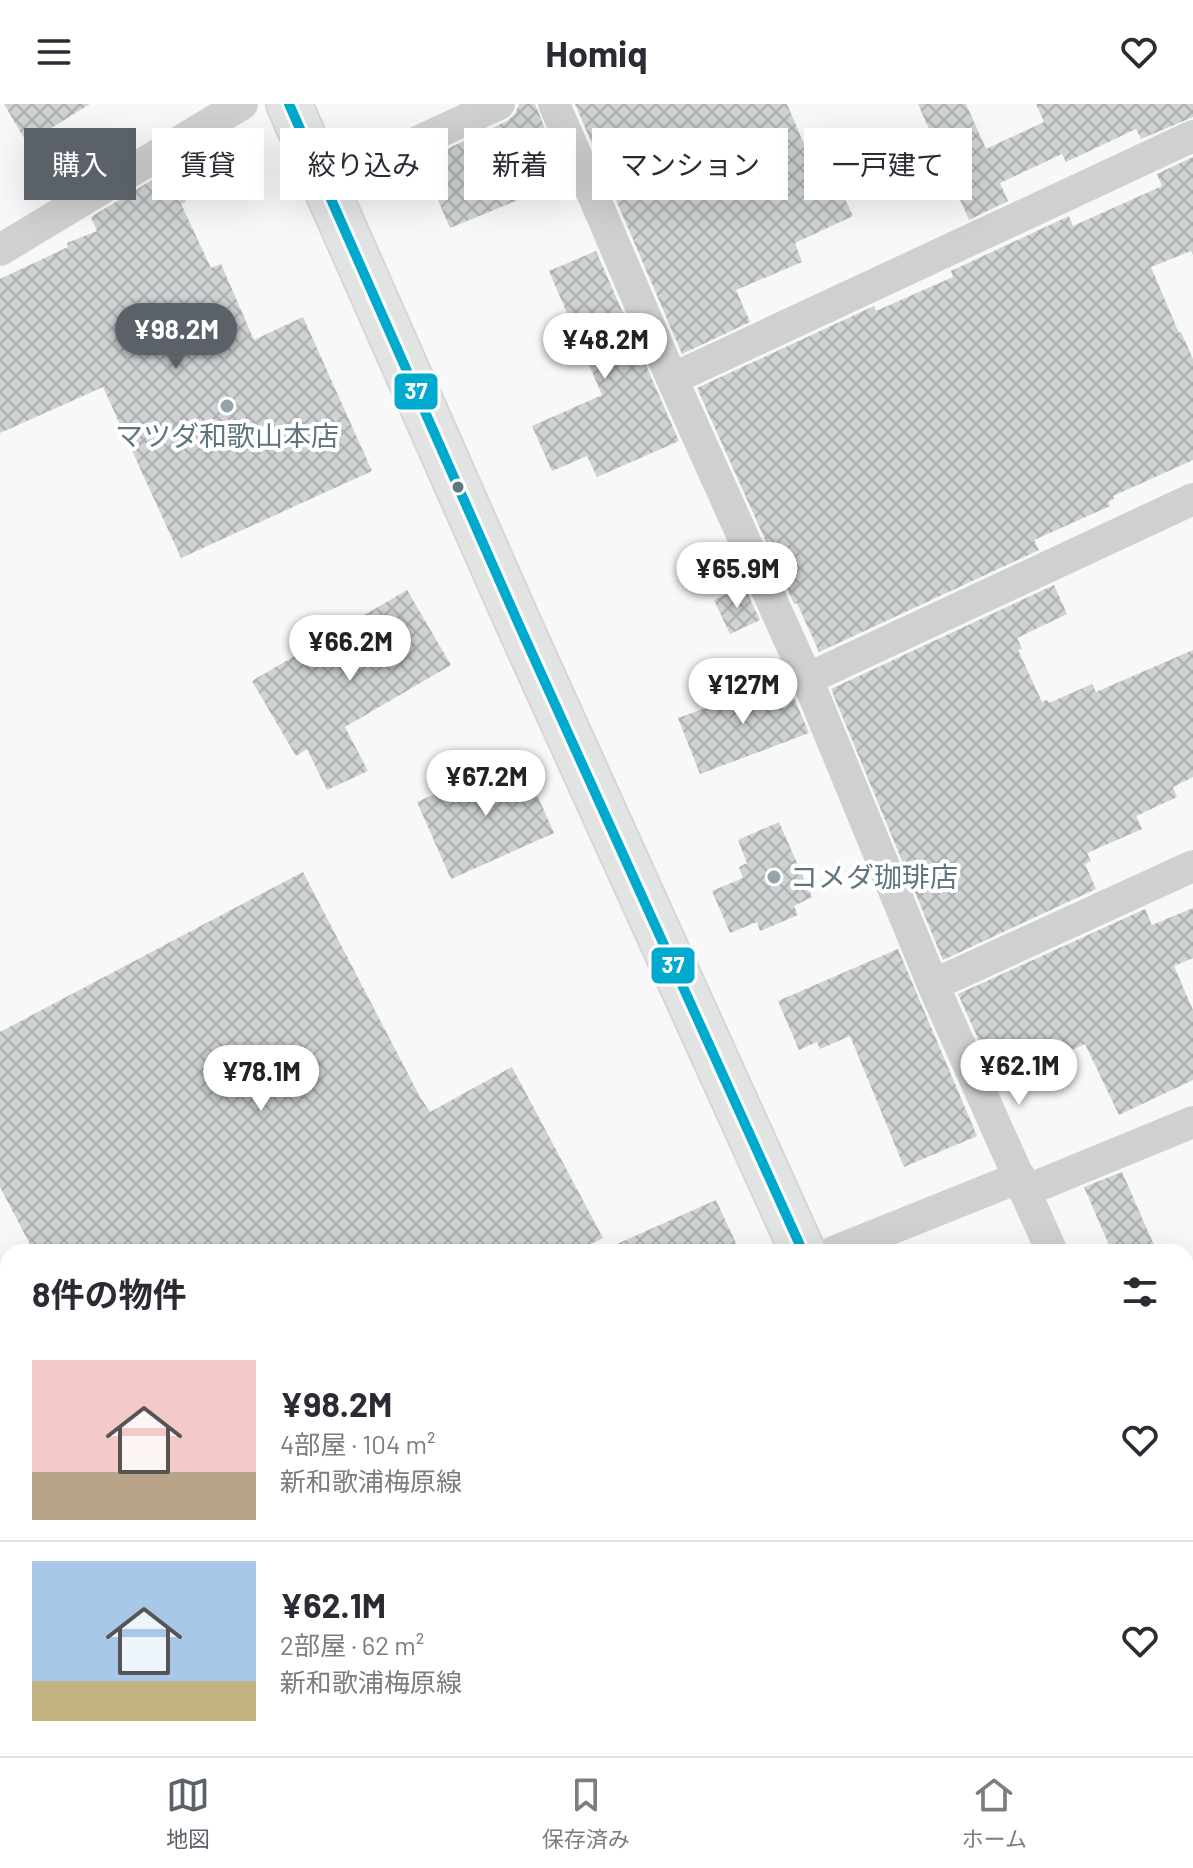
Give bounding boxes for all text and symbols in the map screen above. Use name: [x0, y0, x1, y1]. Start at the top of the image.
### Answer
icon: menu: [32, 30, 76, 74]
icon: heart: [1117, 30, 1161, 74]
text: Homiq: [545, 31, 648, 74]
chip: 購入: [24, 128, 136, 200]
chip: 賃貸: [152, 128, 264, 200]
chip: 絞り込み: [280, 128, 448, 200]
chip: 新着: [464, 128, 576, 200]
chip: マンション: [592, 128, 788, 200]
chip: 一戸建て: [804, 128, 972, 200]
pin: ¥98.2M: [111, 303, 241, 371]
text: ¥98.2M: [133, 313, 219, 344]
pin: ¥48.2M: [540, 313, 670, 381]
text: ¥48.2M: [561, 323, 649, 354]
line badge: 37: [393, 372, 439, 411]
text: 37: [405, 377, 427, 403]
marker: マツダ和歌山本店: [218, 397, 236, 415]
place label: マツダ和歌山本店: [115, 418, 339, 452]
unlabelled marker: [450, 479, 466, 495]
pin: ¥65.9M: [672, 542, 802, 610]
text: ¥65.9M: [694, 552, 780, 583]
pin: ¥66.2M: [285, 615, 415, 683]
text: ¥66.2M: [307, 625, 393, 656]
pin: ¥127M: [687, 658, 799, 726]
text: ¥127M: [706, 668, 780, 699]
pin: ¥67.2M: [421, 750, 551, 818]
text: ¥67.2M: [444, 760, 528, 791]
place label: コメダ珈琲店: [790, 859, 958, 893]
marker: コメダ珈琲店: [765, 868, 783, 886]
line badge: 37: [650, 946, 696, 985]
text: 37: [662, 951, 684, 977]
pin: ¥62.1M: [954, 1039, 1084, 1107]
pin: ¥78.1M: [196, 1045, 326, 1113]
text: ¥62.1M: [978, 1049, 1060, 1080]
text: ¥78.1M: [221, 1055, 301, 1086]
icon: filters: [1118, 1270, 1162, 1314]
text: 8件の物件: [32, 1273, 186, 1314]
text: ¥98.2M: [280, 1383, 392, 1424]
icon: home: [96, 1392, 192, 1488]
icon: heart: [1118, 1418, 1162, 1462]
text: 4部屋 · 104 m²: [280, 1428, 435, 1459]
text: 新和歌浦梅原線: [280, 1465, 462, 1496]
text: ¥62.1M: [280, 1584, 386, 1625]
icon: home: [96, 1593, 192, 1689]
icon: heart: [1118, 1619, 1162, 1663]
text: 2部屋 · 62 m²: [280, 1629, 424, 1660]
text: 新和歌浦梅原線: [280, 1666, 462, 1697]
tab: 地図: [166, 1773, 210, 1853]
tab: 保存済み: [542, 1773, 630, 1853]
tab: ホーム: [962, 1773, 1027, 1853]

